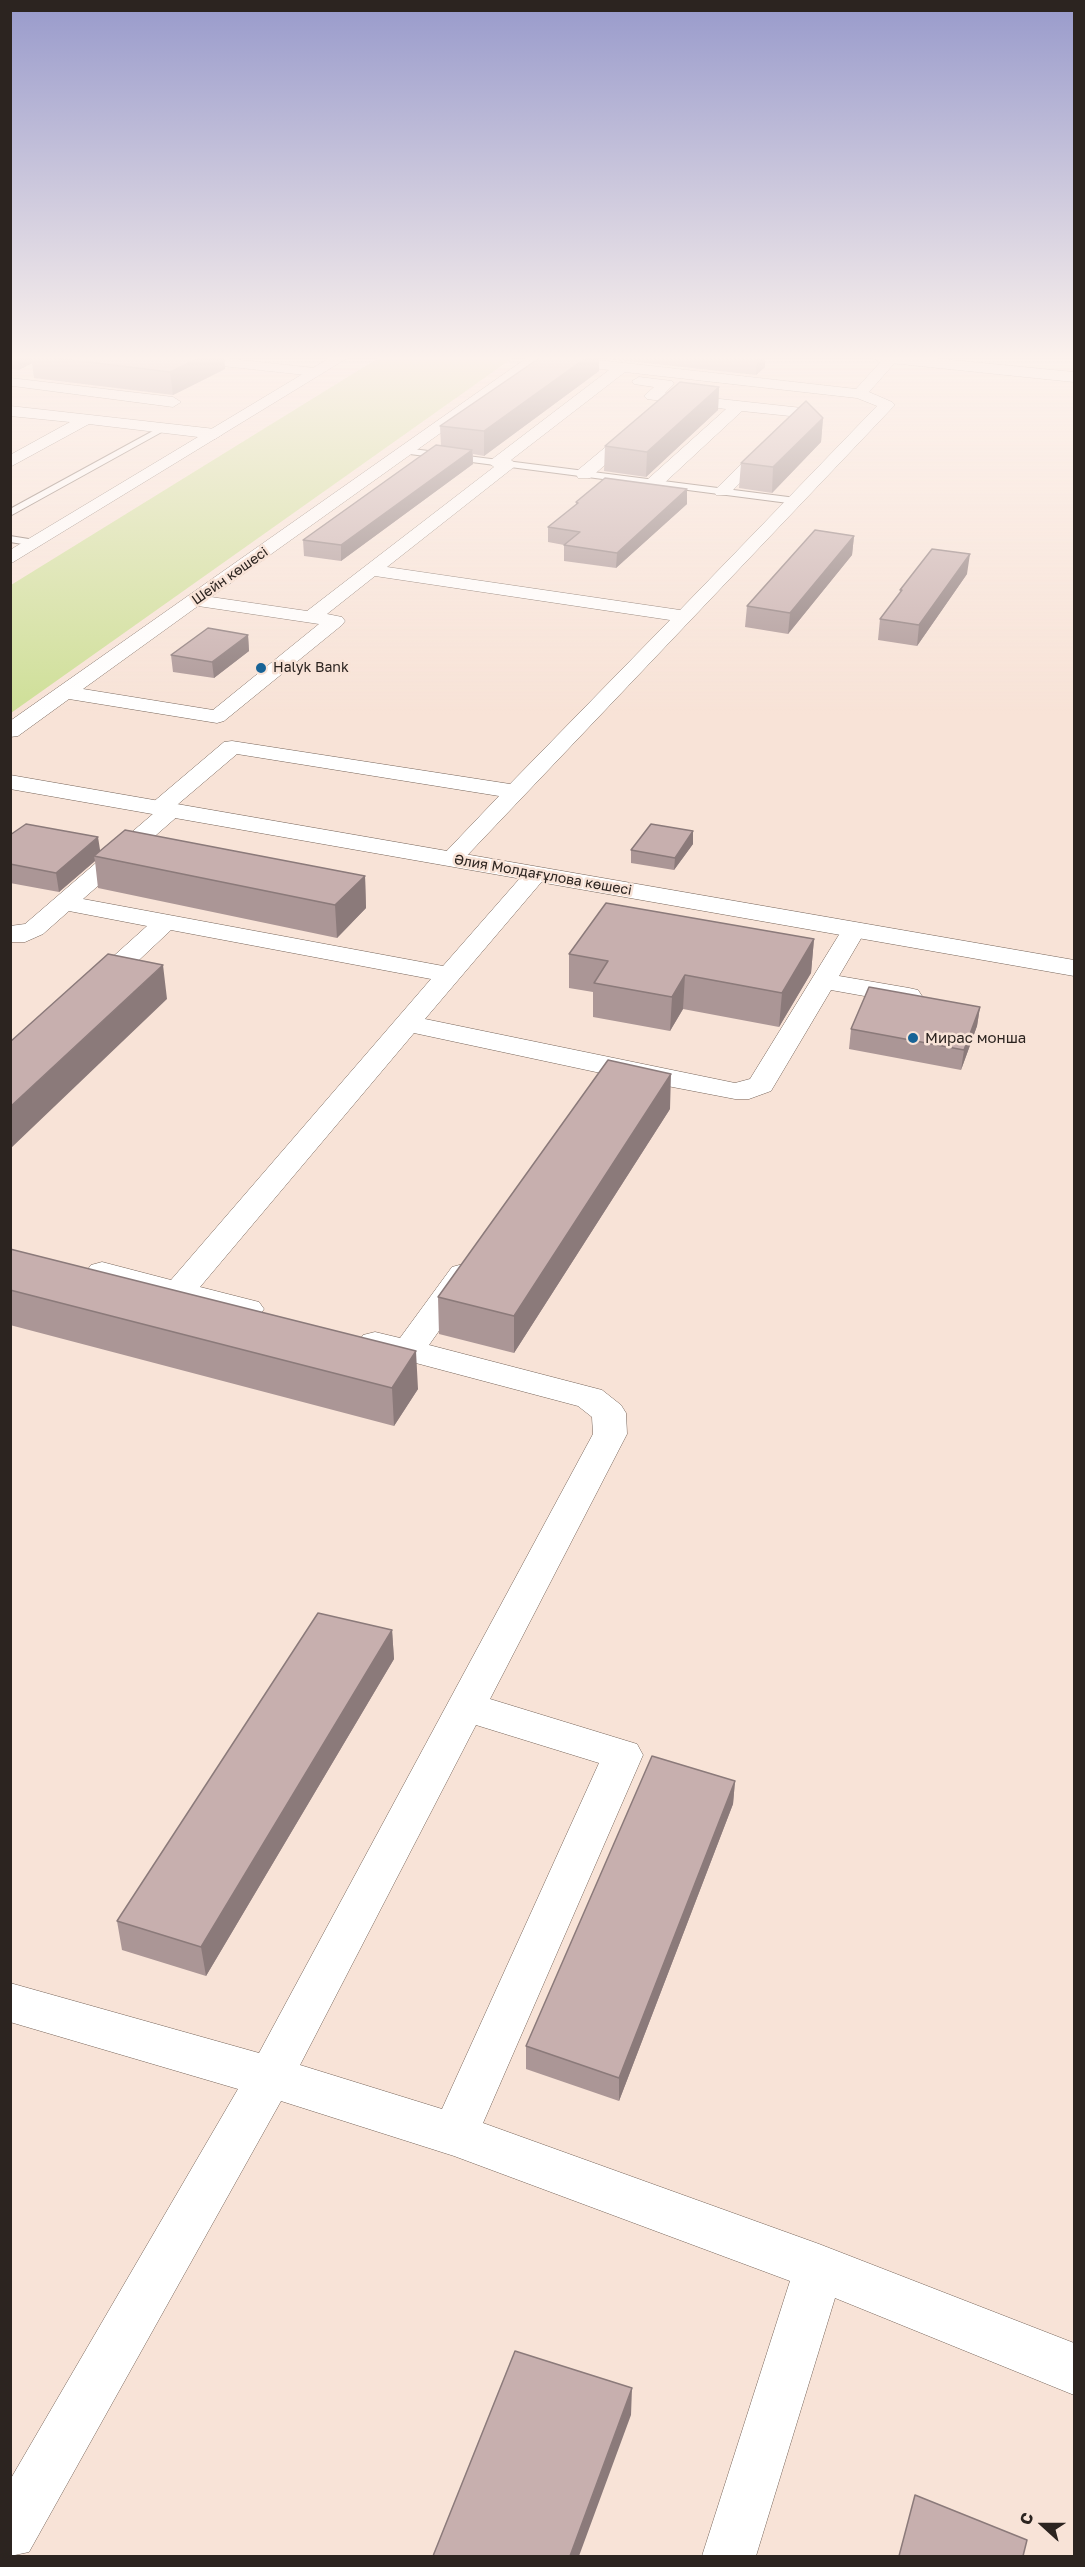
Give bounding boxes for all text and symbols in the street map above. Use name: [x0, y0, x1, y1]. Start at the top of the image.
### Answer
street label: Шейн көшесі: [189, 544, 271, 608]
place label: Halyk Bank: [273, 660, 349, 676]
marker: Halyk Bank: [254, 661, 268, 675]
street label: Әлия Молдағұлова көшесі: [453, 851, 633, 899]
place label: Мирас монша: [925, 1029, 1026, 1047]
marker: Мирас монша: [906, 1031, 920, 1045]
north arrow: [1013, 2495, 1073, 2555]
text: С: [1015, 2510, 1038, 2527]

